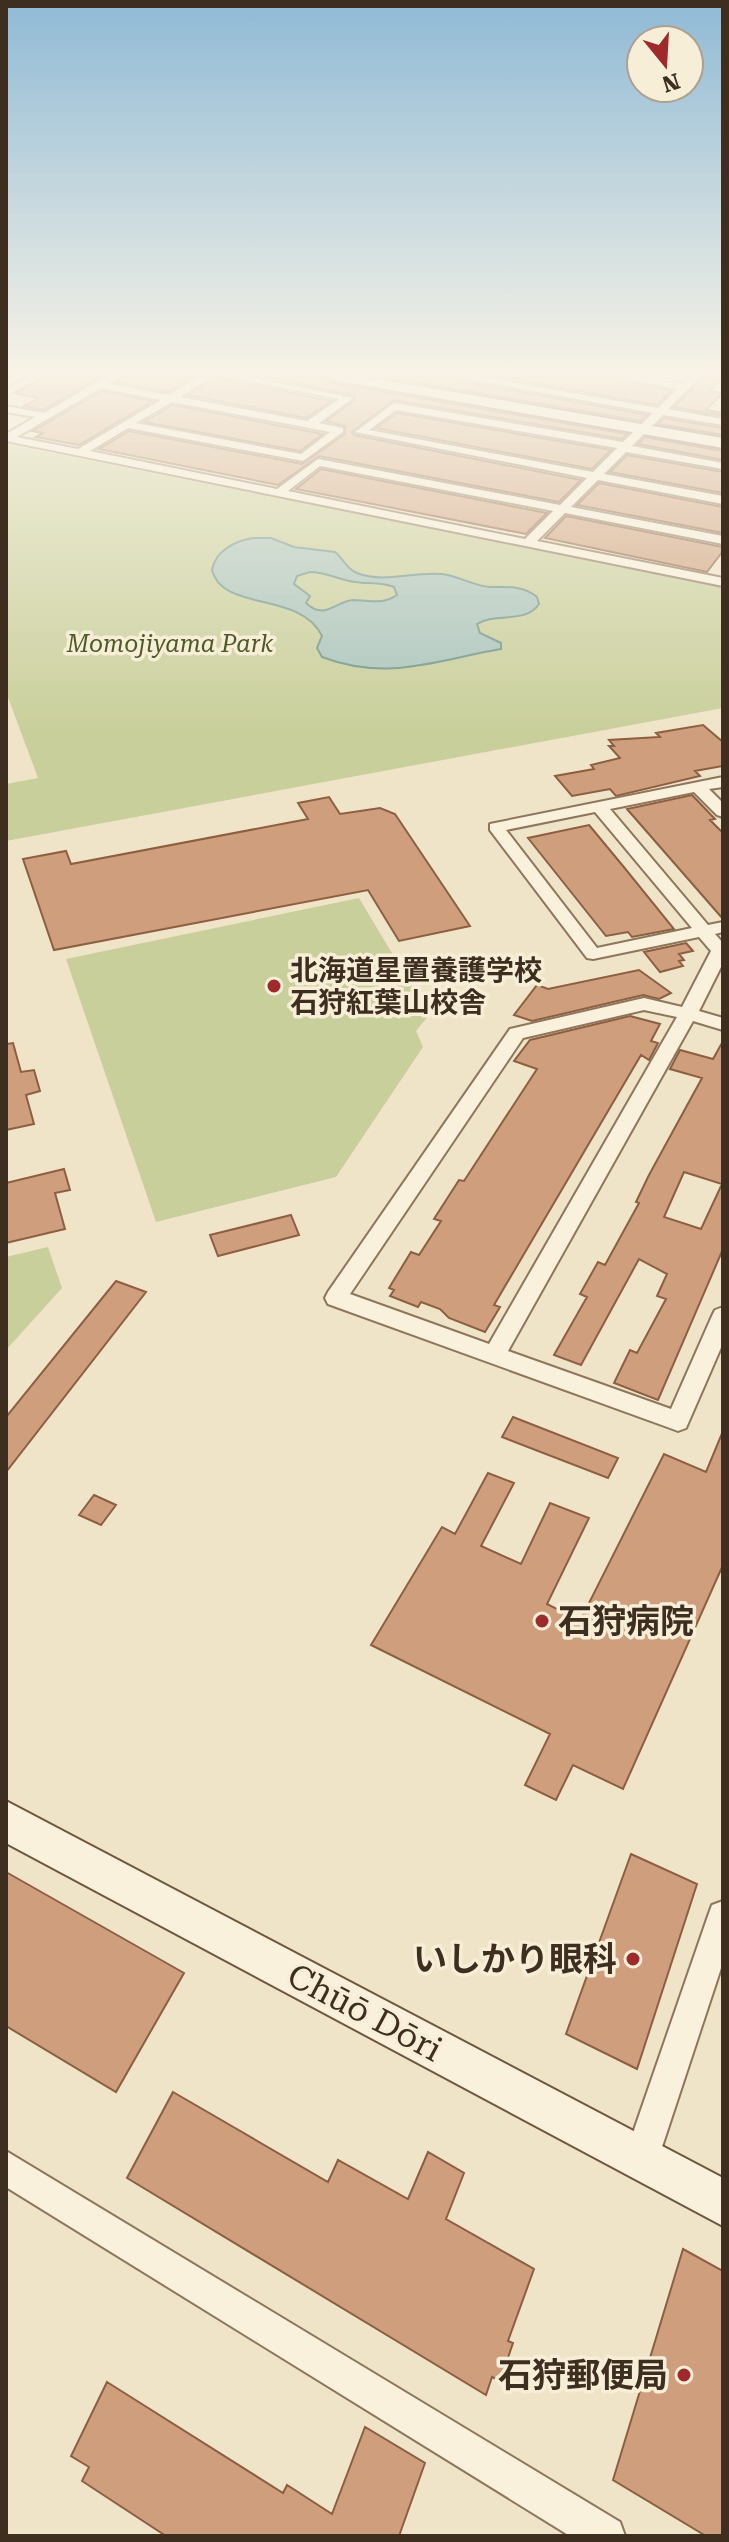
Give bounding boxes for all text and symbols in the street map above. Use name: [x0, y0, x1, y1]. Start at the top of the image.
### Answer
north arrow: [625, 24, 705, 104]
text: N: [659, 68, 683, 97]
park label: Momojiyama Park: [66, 630, 273, 658]
place label: 北海道星置養護学校 石狩紅葉山校舎: [290, 954, 542, 1019]
marker: 北海道星置養護学校 石狩紅葉山校舎: [265, 977, 283, 995]
place label: 石狩病院: [558, 1601, 694, 1641]
marker: 石狩病院: [533, 1612, 551, 1630]
place label: いしかり眼科: [413, 1939, 617, 1979]
marker: いしかり眼科: [624, 1950, 642, 1968]
street label: Chūō Dōri: [281, 1955, 449, 2069]
place label: 石狩郵便局: [498, 2355, 668, 2395]
marker: 石狩郵便局: [675, 2366, 693, 2384]

